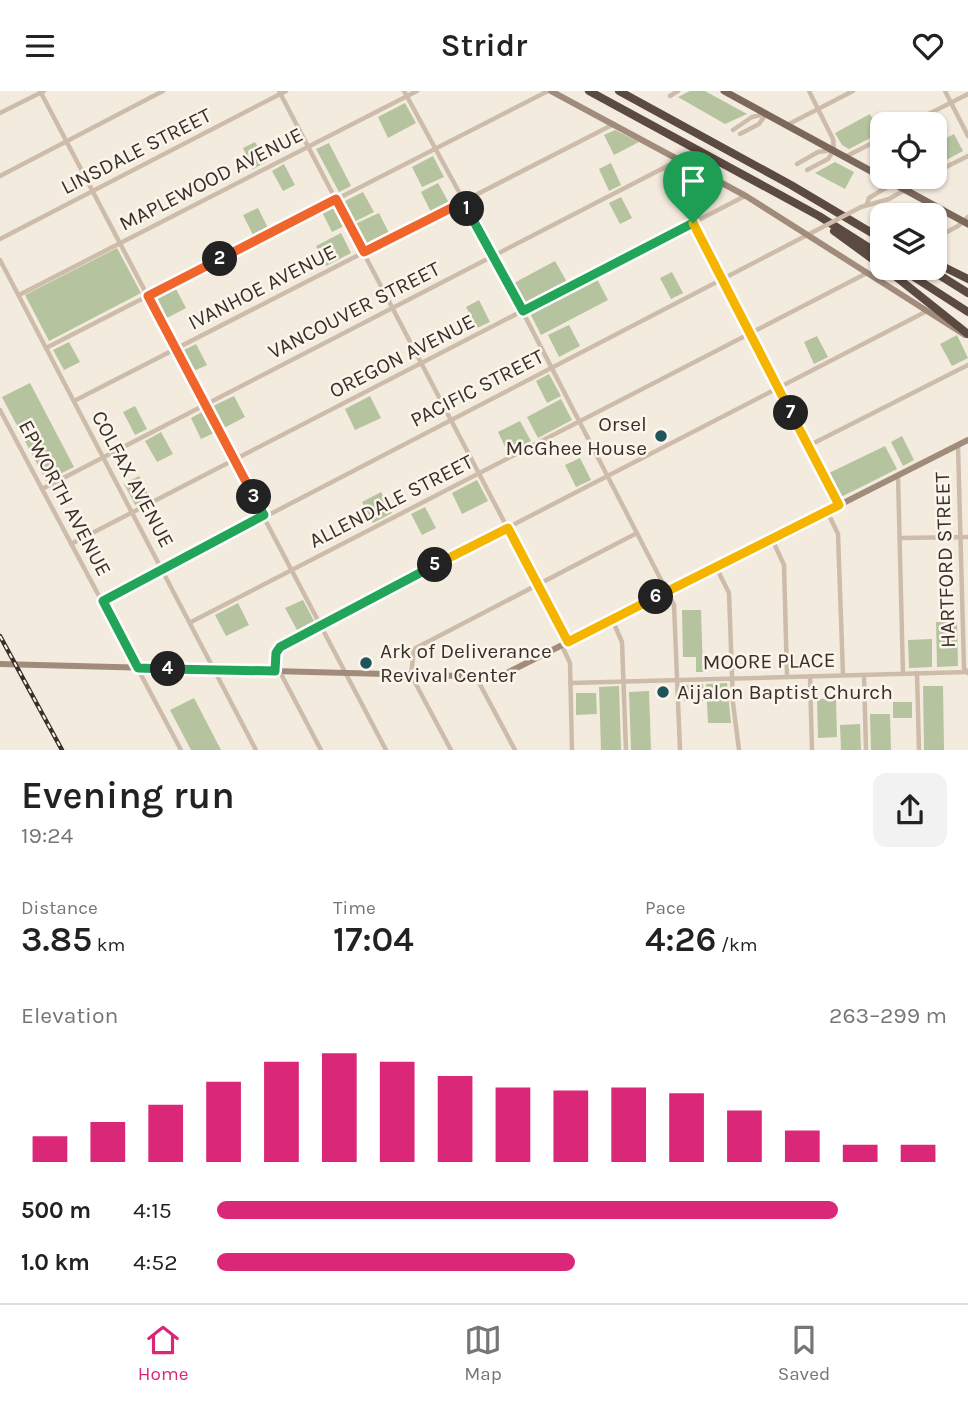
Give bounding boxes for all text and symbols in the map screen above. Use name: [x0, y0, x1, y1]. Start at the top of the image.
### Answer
icon: menu: [21, 27, 59, 65]
text: Stridr: [441, 27, 527, 64]
icon: heart: [909, 27, 947, 65]
street label: LINSDALE STREET: [57, 103, 216, 199]
map controls: [870, 112, 947, 280]
button: locate: [870, 112, 947, 189]
street label: MAPLEWOOD AVENUE: [115, 122, 307, 236]
pin: [663, 151, 723, 223]
icon: arrive: [674, 162, 712, 200]
pin: 1: [449, 191, 484, 227]
text: 1: [463, 197, 470, 219]
button: layers: [870, 203, 947, 280]
street label: IVANHOE AVENUE: [184, 239, 340, 335]
pin: 2: [202, 241, 238, 277]
text: 2: [214, 247, 225, 269]
street label: VANCOUVER STREET: [264, 256, 444, 364]
street label: OREGON AVENUE: [325, 309, 479, 403]
street label: PACIFIC STREET: [406, 344, 548, 432]
pin: 7: [774, 395, 808, 431]
text: 7: [786, 401, 795, 423]
street label: COLFAX AVENUE: [87, 406, 179, 552]
place label: Orsel McGhee House: [506, 412, 647, 460]
street label: EPWORTH AVENUE: [14, 416, 116, 580]
marker: Orsel McGhee House: [653, 428, 669, 444]
street label: ALLENDALE STREET: [305, 449, 477, 553]
street label: HARTFORD STREET: [930, 471, 960, 648]
pin: 3: [236, 479, 272, 515]
text: 3: [248, 485, 259, 507]
pin: 5: [418, 547, 452, 582]
text: 5: [429, 553, 440, 575]
pin: 6: [638, 580, 674, 615]
text: 6: [650, 585, 661, 607]
place label: Ark of Deliverance Revival Center: [380, 639, 552, 687]
street label: MOORE PLACE: [702, 648, 836, 674]
pin: 4: [150, 651, 186, 687]
marker: Ark of Deliverance Revival Center: [358, 655, 374, 671]
text: 4: [162, 657, 173, 679]
place label: Aijalon Baptist Church: [677, 680, 893, 704]
marker: Aijalon Baptist Church: [655, 684, 671, 700]
text: Evening run: [21, 773, 235, 818]
button: share: [873, 773, 947, 847]
text: 19:24: [21, 822, 73, 849]
text: Distance: [21, 897, 98, 919]
text: Time: [333, 897, 376, 919]
text: Pace: [645, 897, 686, 919]
text: 3.85: [21, 919, 92, 960]
text: 17:04: [333, 919, 414, 960]
text: 4:26: [645, 919, 716, 960]
text: km: [92, 934, 125, 956]
text: /km: [716, 934, 758, 956]
text: Elevation: [21, 1002, 118, 1029]
text: 263–299 m: [829, 1002, 947, 1029]
text: 500 m: [21, 1197, 91, 1224]
text: 4:15: [133, 1197, 172, 1224]
text: 1.0 km: [21, 1249, 90, 1276]
text: 4:52: [133, 1249, 177, 1276]
tab: Home: [138, 1321, 188, 1385]
tab: Map: [464, 1321, 502, 1385]
tab: Saved: [778, 1321, 830, 1385]

